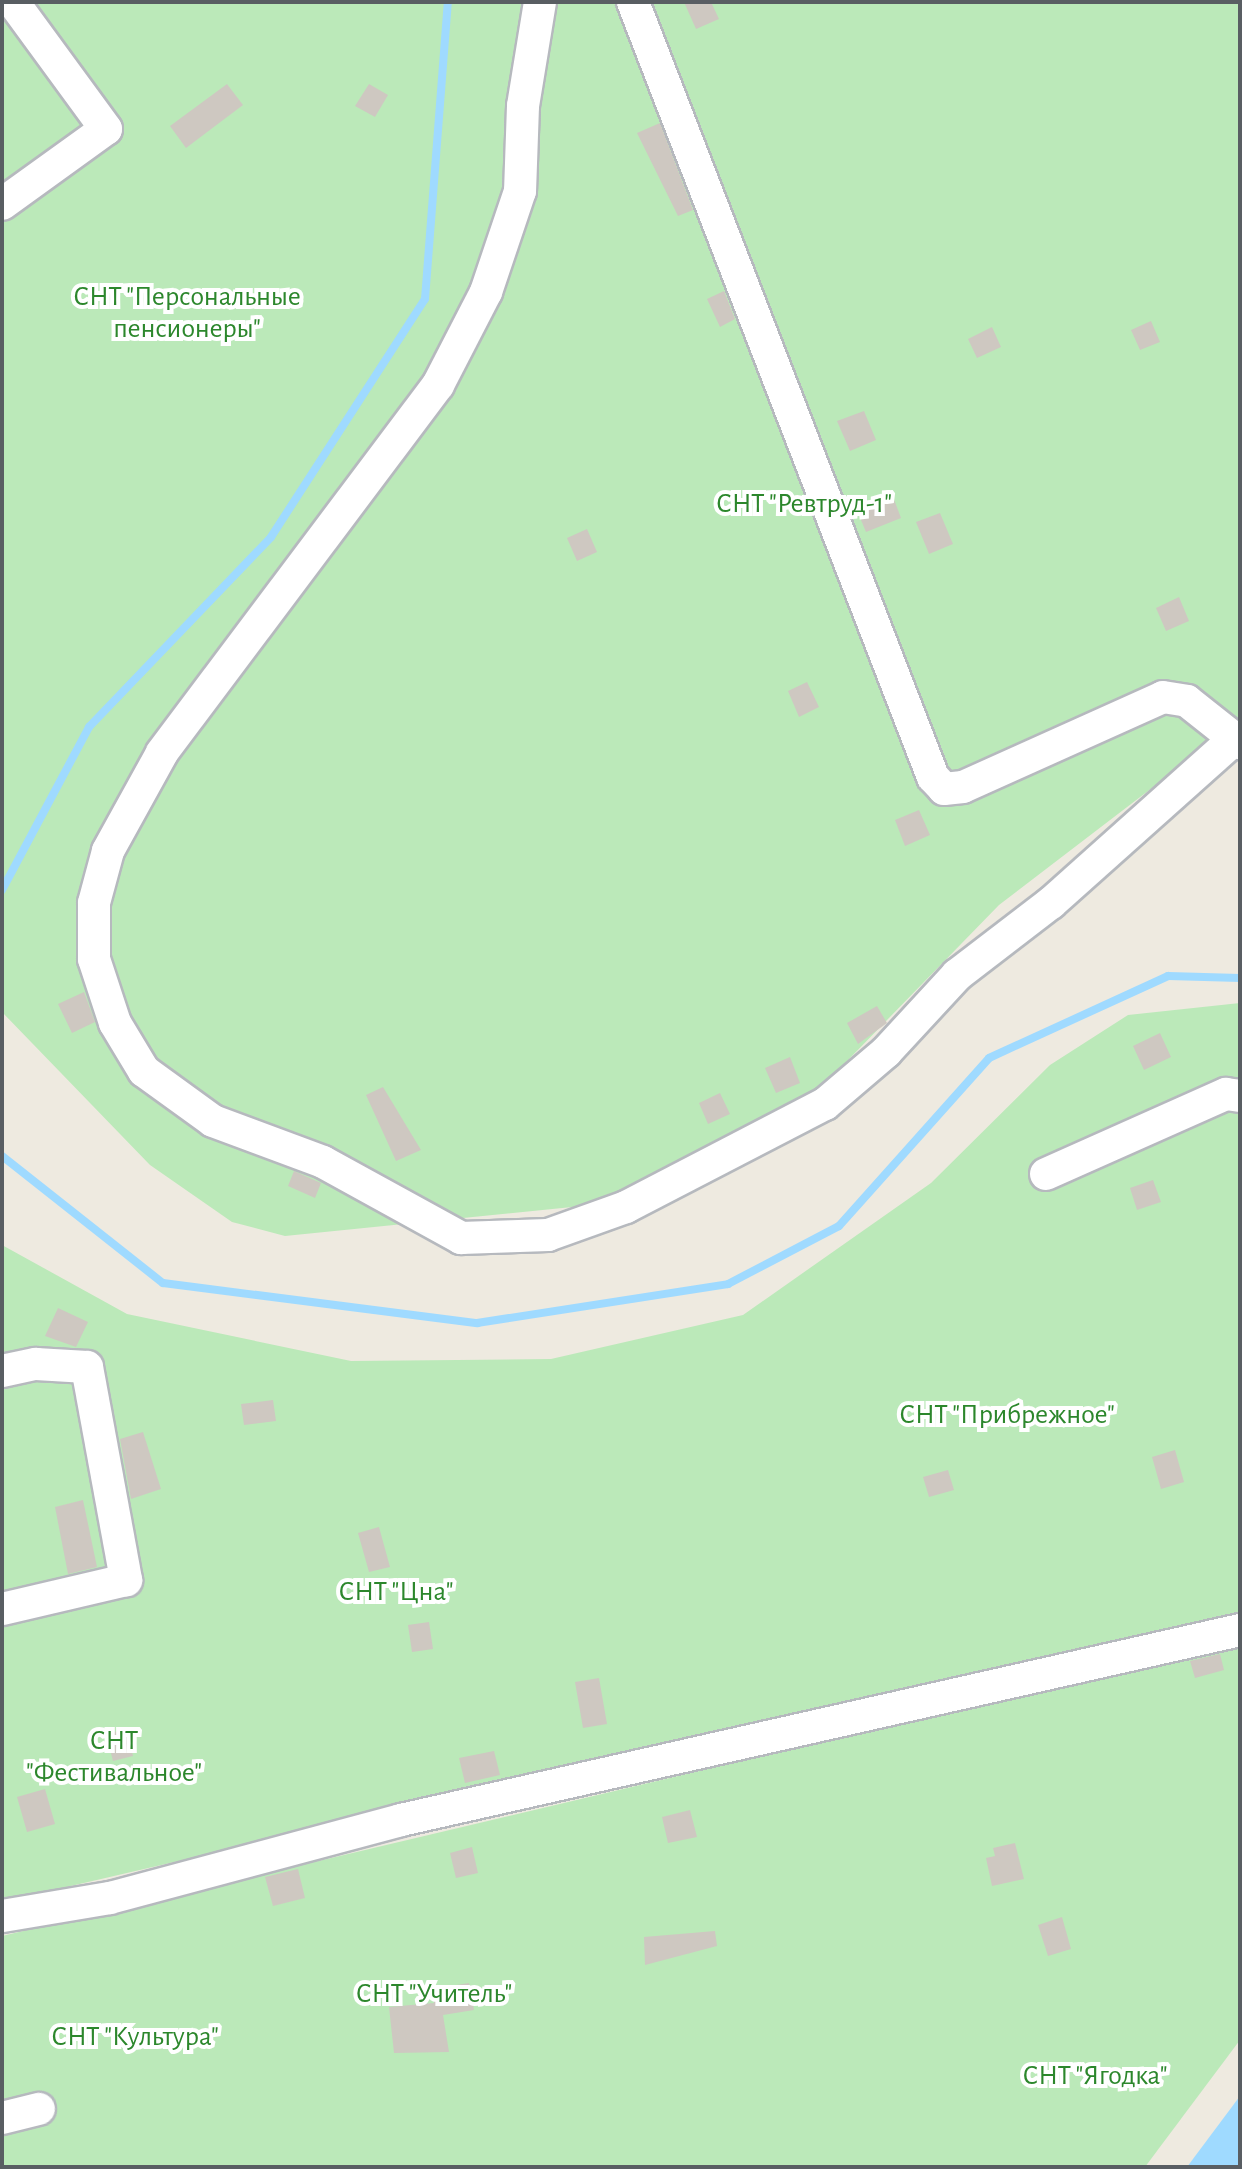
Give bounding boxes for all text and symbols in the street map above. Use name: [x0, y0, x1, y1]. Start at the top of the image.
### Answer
park label: СНТ "Персональные пенсионеры": [73, 280, 301, 346]
park label: СНТ "Ревтруд-1": [716, 487, 892, 521]
park label: СНТ "Прибрежное": [899, 1398, 1115, 1432]
park label: СНТ "Цна": [339, 1575, 453, 1609]
park label: СНТ "Фестивальное": [26, 1724, 202, 1790]
park label: СНТ "Учитель": [356, 1977, 512, 2011]
park label: СНТ "Культура": [51, 2020, 219, 2054]
park label: СНТ "Ягодка": [1022, 2059, 1168, 2093]

